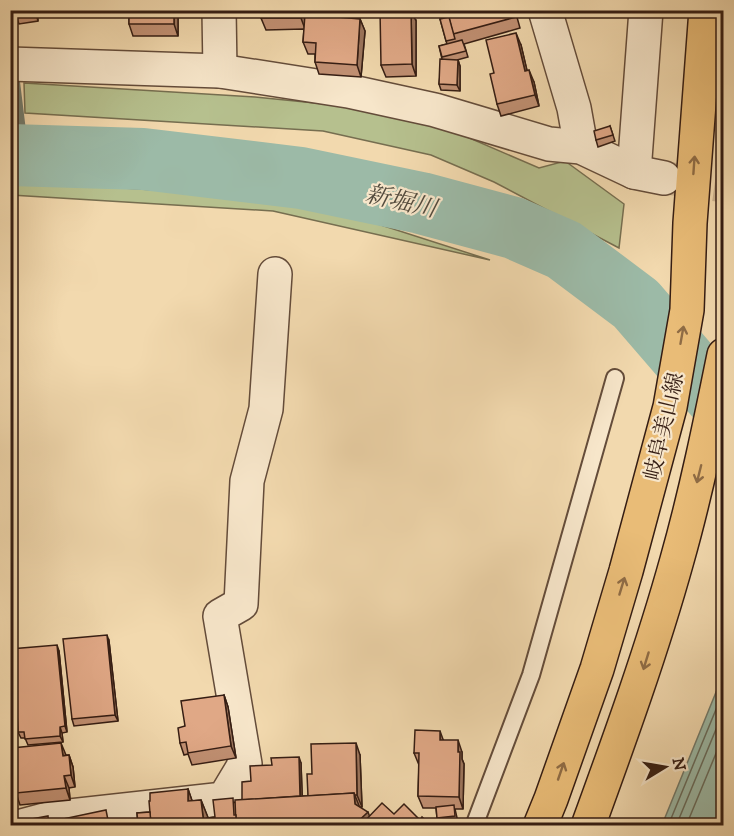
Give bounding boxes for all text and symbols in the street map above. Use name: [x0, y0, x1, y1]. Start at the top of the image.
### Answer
one-way arrow: [689, 155, 700, 175]
water label: 新堀川: [362, 179, 442, 225]
one-way arrow: [677, 326, 688, 346]
street label: 岐阜美山線: [639, 370, 690, 483]
one-way arrow: [693, 464, 705, 483]
one-way arrow: [617, 577, 628, 596]
one-way arrow: [639, 651, 650, 670]
north arrow: [635, 737, 695, 797]
text: N: [668, 756, 690, 773]
one-way arrow: [557, 762, 568, 781]

